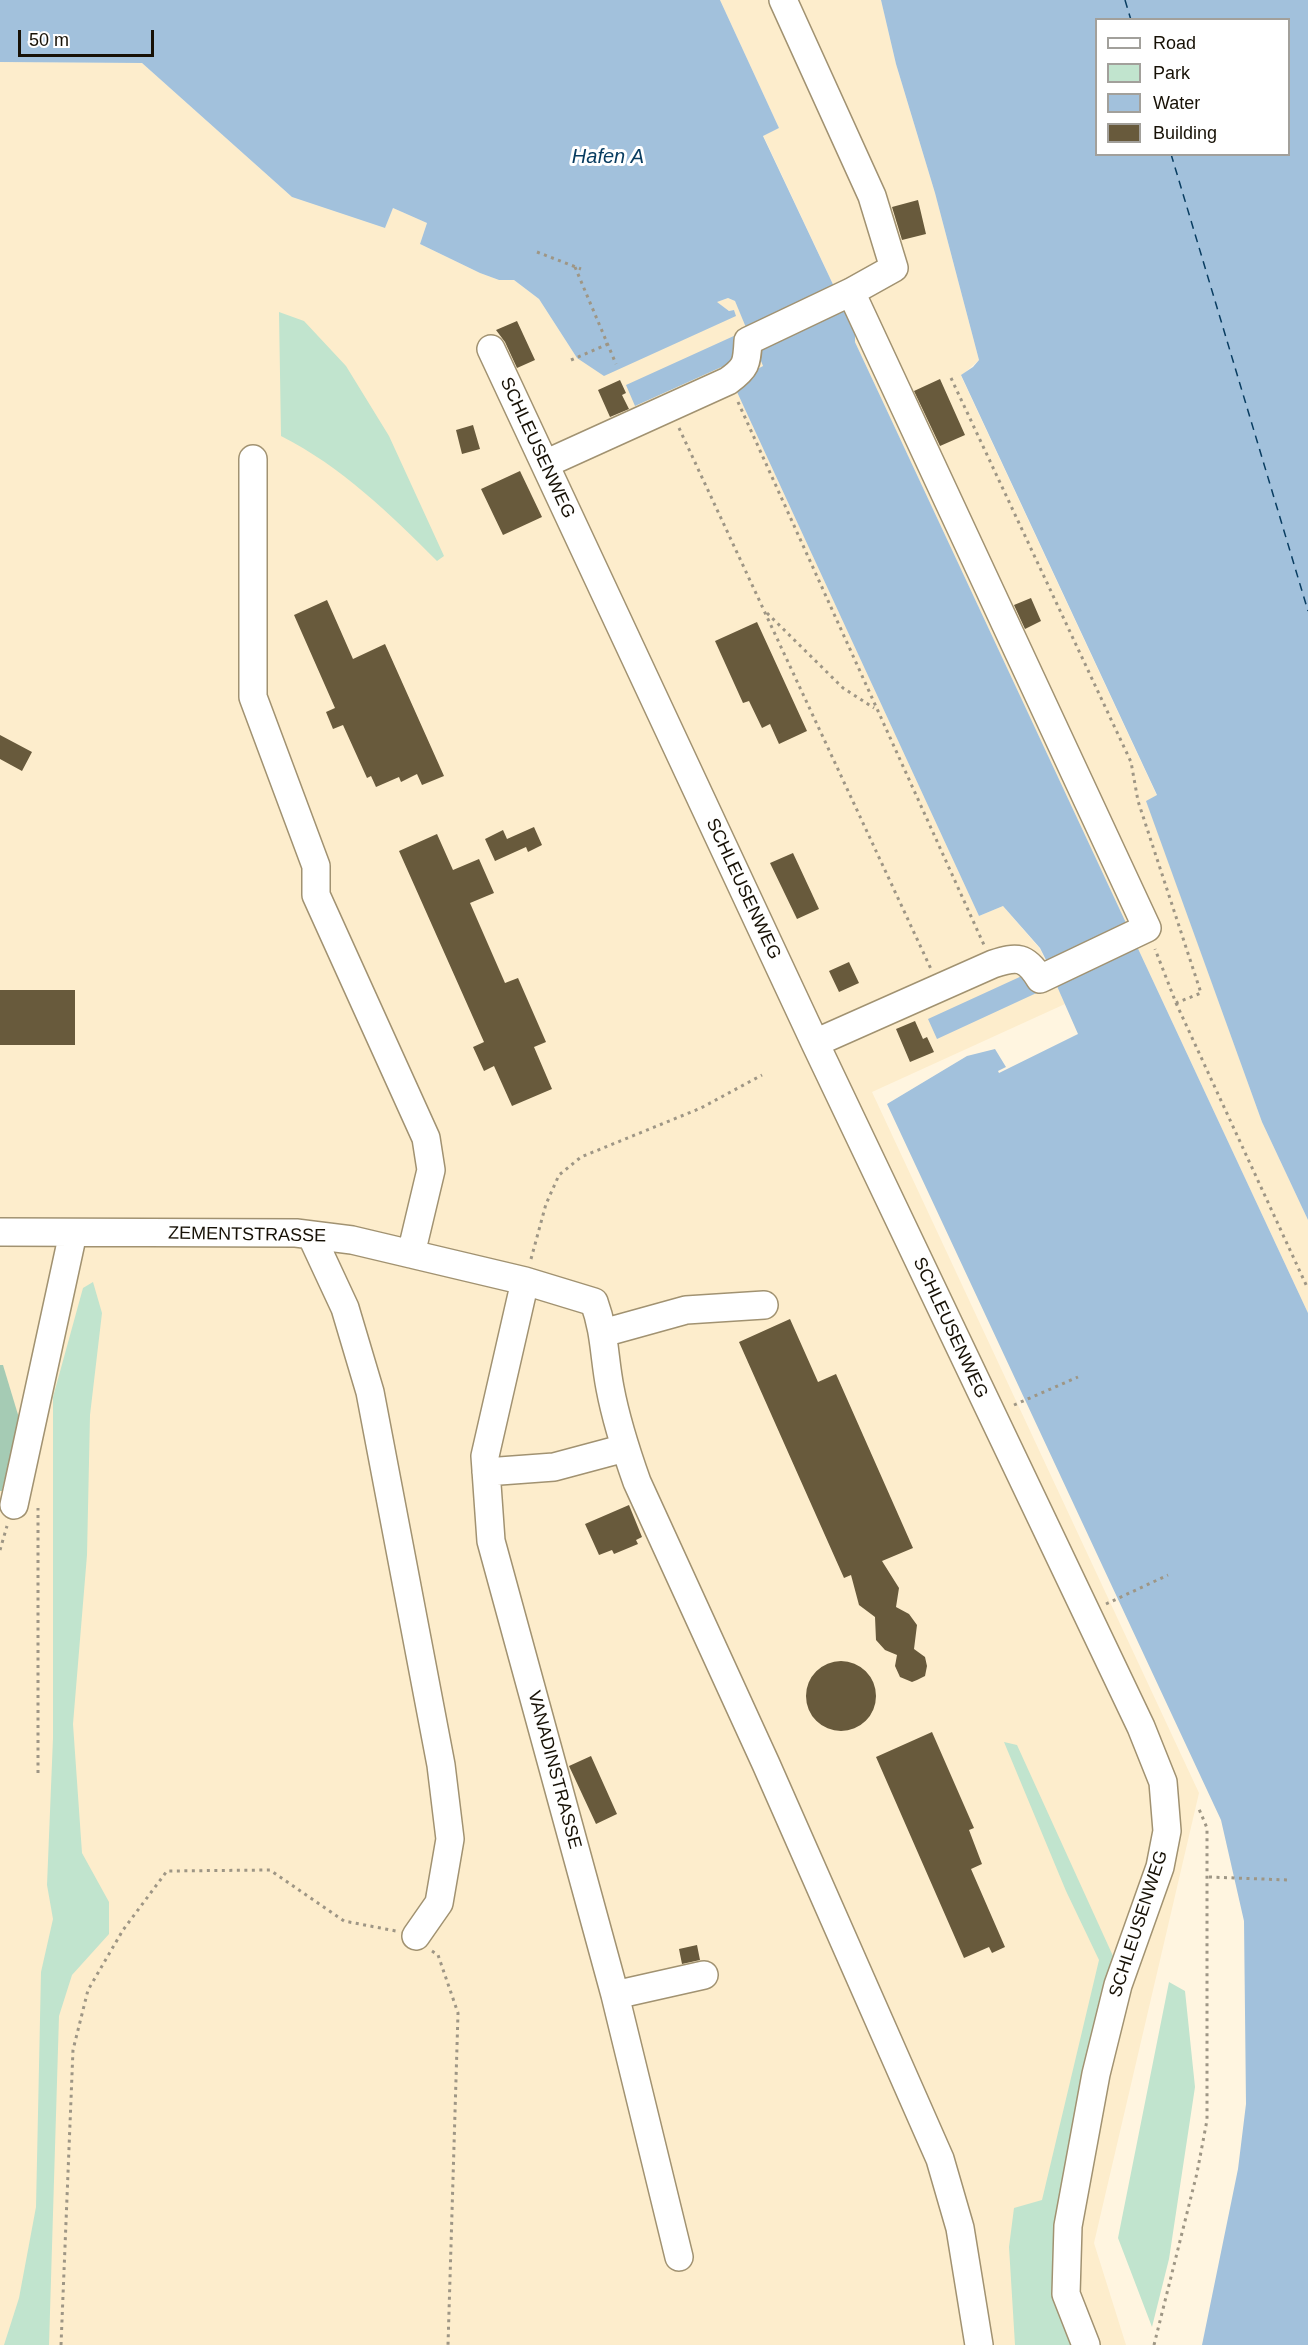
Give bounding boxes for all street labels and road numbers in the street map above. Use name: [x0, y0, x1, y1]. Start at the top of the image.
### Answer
street label: SCHLEUSENWEG: [495, 374, 579, 522]
street label: SCHLEUSENWEG: [701, 815, 785, 963]
street label: ZEMENTSTRASSE: [168, 1223, 326, 1247]
street label: SCHLEUSENWEG: [908, 1254, 992, 1402]
street label: VANADINSTRASSE: [523, 1689, 585, 1851]
street label: SCHLEUSENWEG: [1105, 1848, 1173, 2000]

